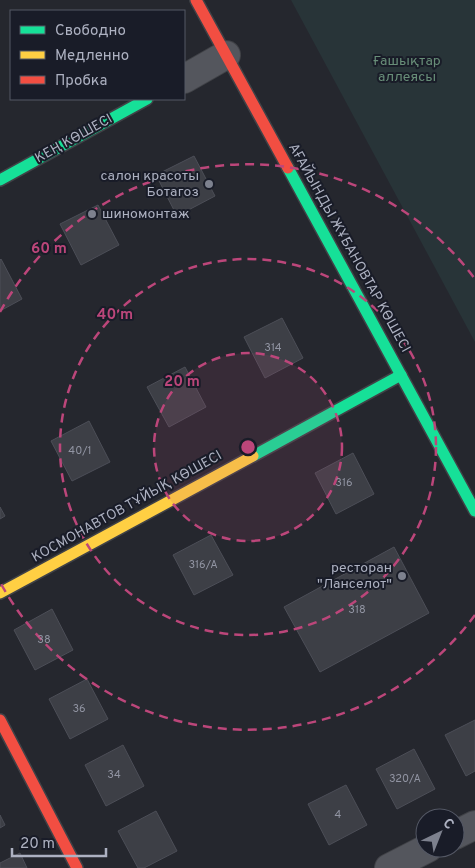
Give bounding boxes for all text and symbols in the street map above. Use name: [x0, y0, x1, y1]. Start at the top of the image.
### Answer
legend: [10, 10, 185, 100]
text: Свободно: [55, 22, 126, 41]
text: Медленно: [55, 47, 129, 66]
park label: Ғашықтар аллеясы: [373, 53, 441, 86]
text: Пробка: [55, 72, 107, 91]
street label: КЕҢ КӨШЕСІ: [32, 111, 116, 167]
street label: АҒАЙЫНДЫ ЖҰБАНОВТАР КӨШЕСІ: [284, 140, 415, 356]
place label: салон красоты Ботагоз: [101, 168, 199, 201]
marker: салон красоты Ботагоз: [203, 178, 215, 190]
place label: шиномонтаж: [102, 206, 190, 223]
marker: шиномонтаж: [86, 208, 98, 220]
text: 60 m: [31, 240, 67, 259]
text: 40 m: [97, 306, 133, 325]
house number: 314: [264, 341, 282, 355]
text: 20 m: [164, 373, 200, 392]
centre of rings: [239, 438, 257, 456]
house number: 40/1: [68, 444, 92, 458]
street label: КОСМОНАВТОВ ТҰЙЫҚ КӨШЕСІ: [28, 447, 225, 567]
house number: 316: [335, 476, 353, 490]
house number: 316/А: [188, 558, 218, 572]
place label: ресторан "Ланселот": [317, 560, 392, 593]
marker: ресторан "Ланселот": [396, 570, 408, 582]
house number: 318: [348, 603, 366, 617]
house number: 38: [37, 633, 51, 647]
house number: 36: [72, 702, 86, 716]
house number: 34: [107, 768, 121, 782]
house number: 320/А: [389, 772, 421, 786]
house number: 4: [335, 808, 342, 822]
north arrow: [415, 808, 465, 858]
text: С: [439, 815, 457, 834]
scale bar: [12, 826, 106, 858]
text: 20 m: [20, 835, 55, 854]

